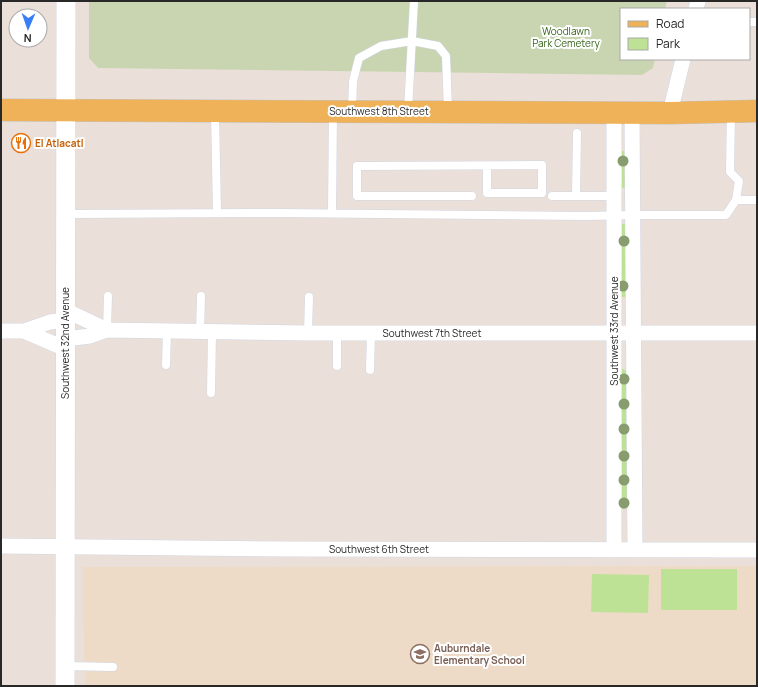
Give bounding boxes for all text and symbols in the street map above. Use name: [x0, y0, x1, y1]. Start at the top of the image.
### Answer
north arrow: [8, 8, 48, 48]
legend: [620, 8, 750, 60]
text: Road: [656, 15, 684, 32]
park label: Woodlawn Park Cemetery: [532, 24, 600, 50]
text: N: [23, 31, 32, 46]
text: Park: [656, 35, 681, 52]
street label: Southwest 8th Street: [329, 104, 429, 118]
restaurant icon: El Atlacatl: [10, 132, 32, 154]
place label: El Atlacatl: [35, 136, 84, 150]
street label: Southwest 33rd Avenue: [607, 276, 621, 386]
street label: Southwest 32nd Avenue: [58, 287, 72, 399]
street label: Southwest 7th Street: [383, 326, 481, 340]
street label: Southwest 6th Street: [329, 542, 429, 556]
place label: Auburndale Elementary School: [434, 641, 525, 667]
school or university icon: Auburndale Elementary School: [409, 643, 431, 665]

